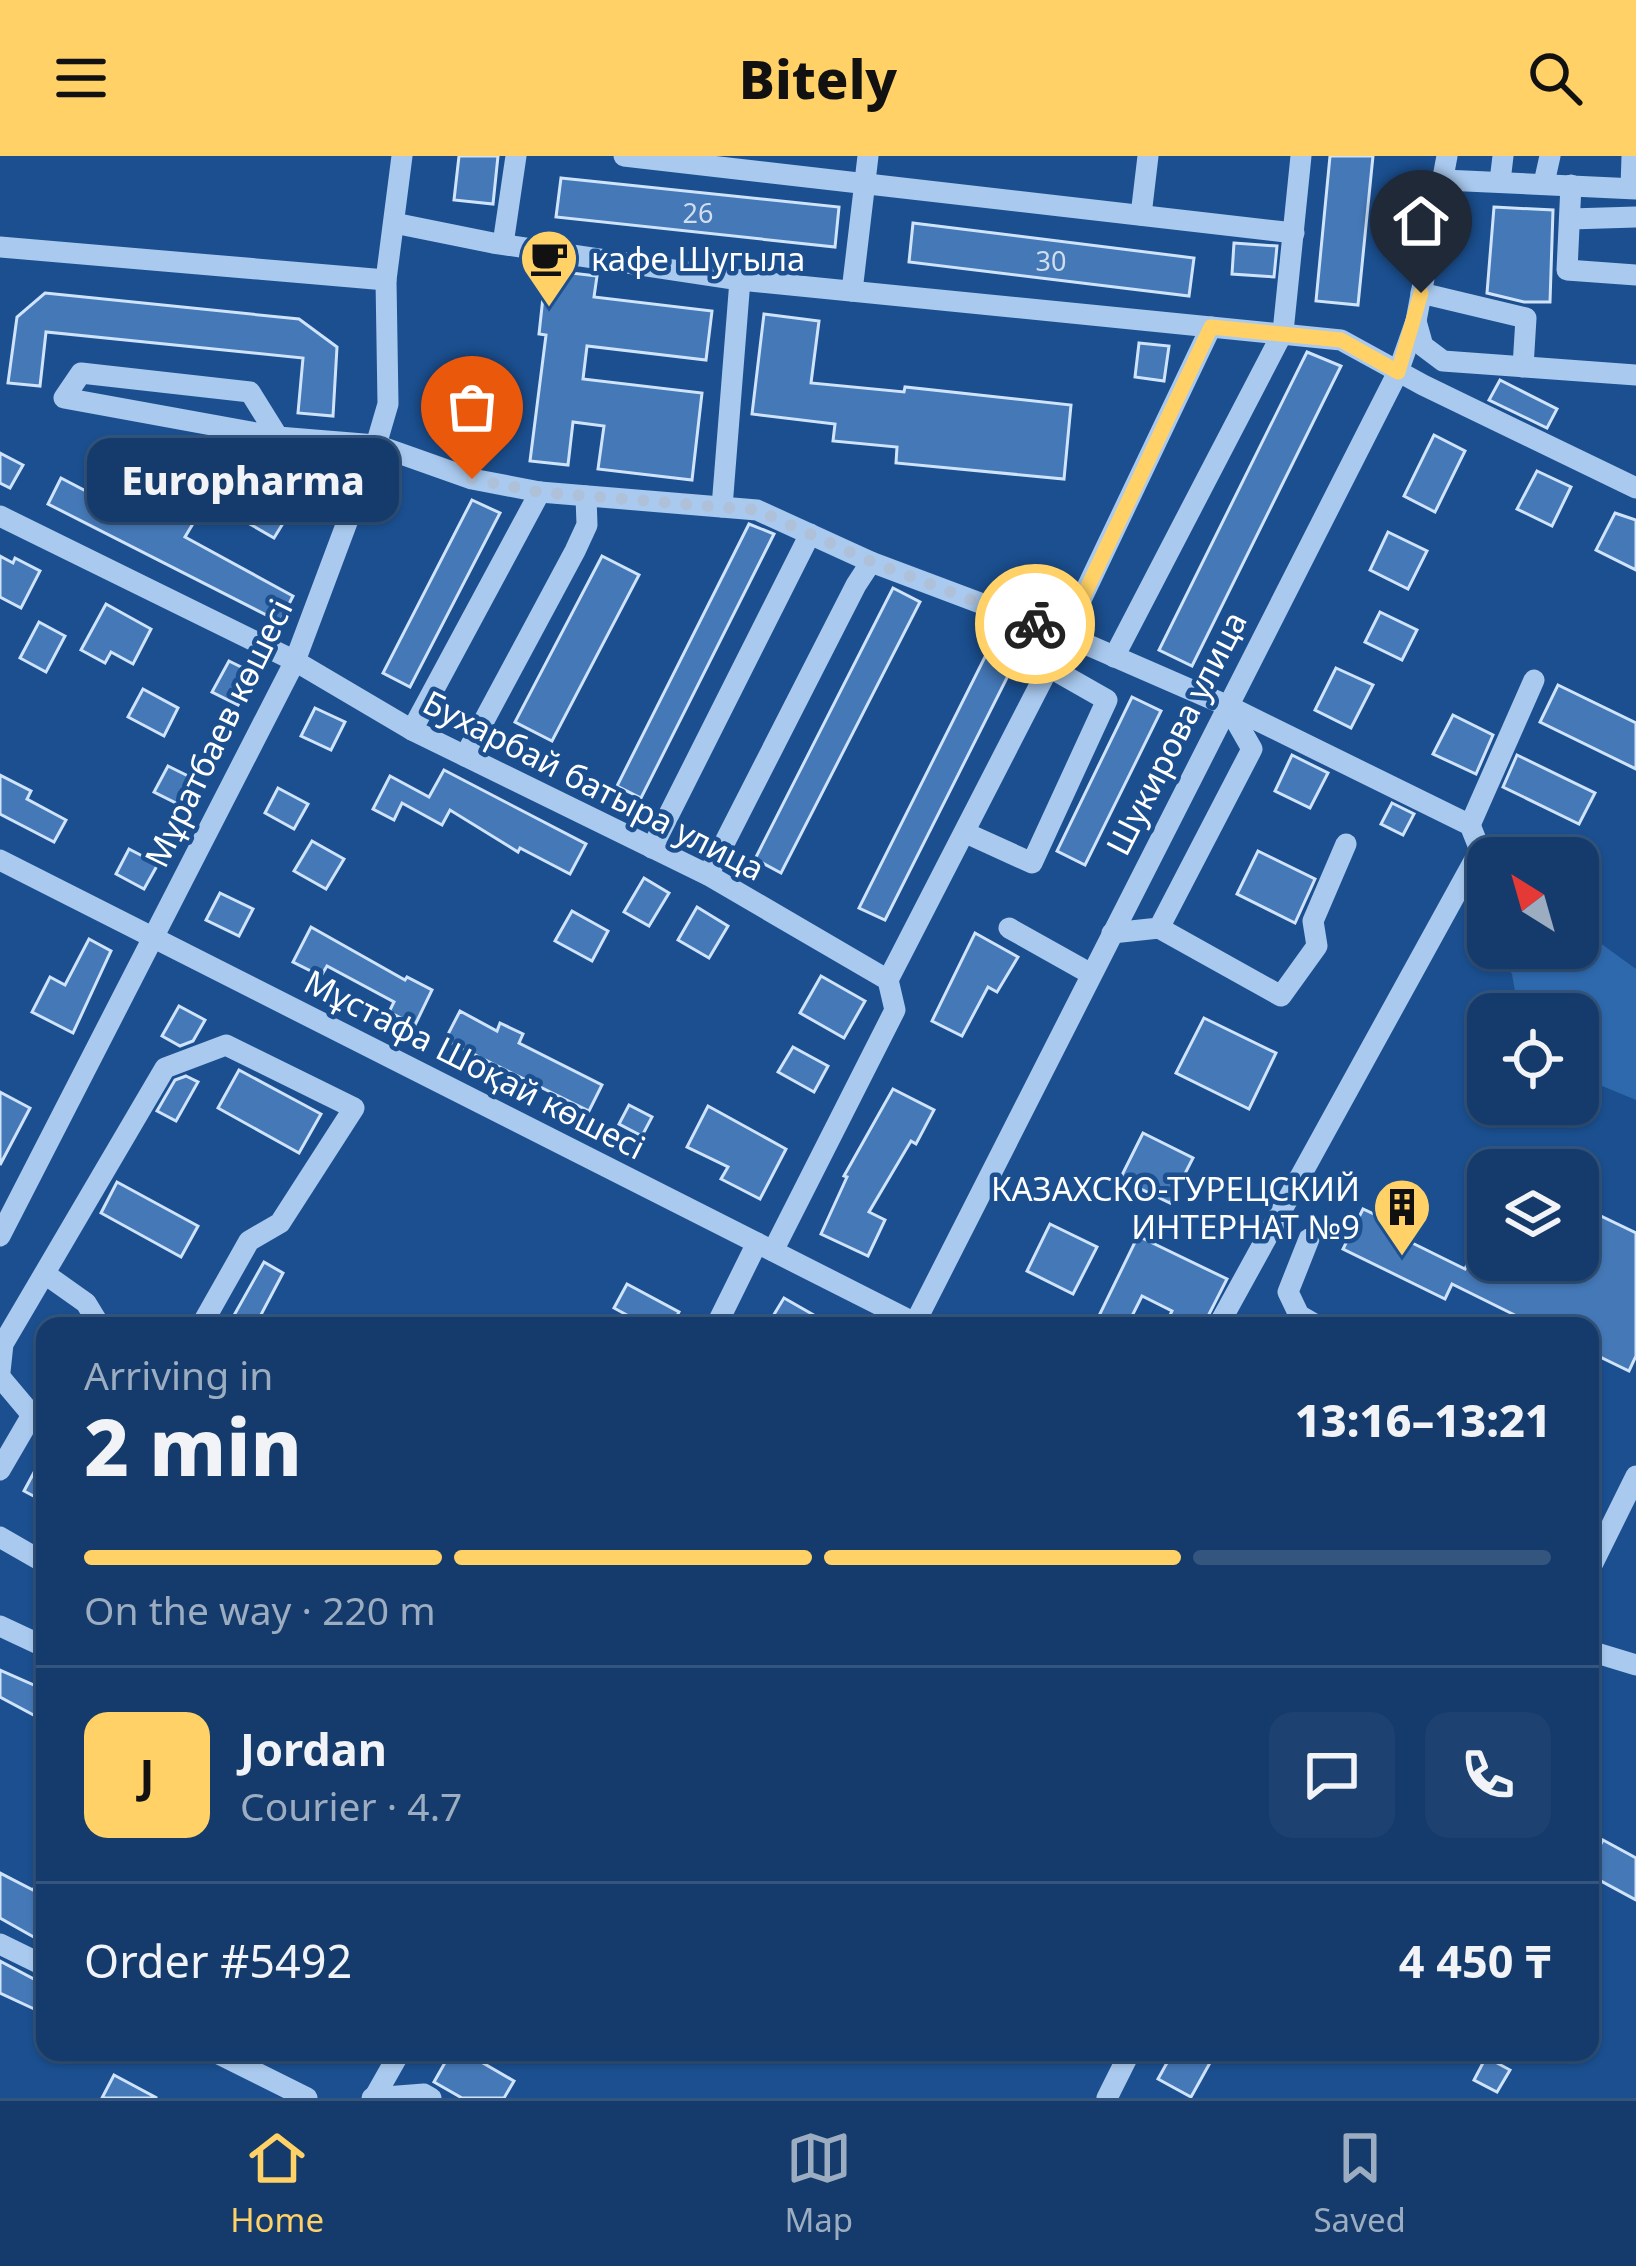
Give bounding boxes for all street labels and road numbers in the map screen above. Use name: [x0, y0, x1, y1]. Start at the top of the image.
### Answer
street label: Мұратбаев көшесі: [134, 592, 302, 874]
street label: Шукирова улица: [1095, 604, 1257, 862]
street label: Бухарбай батыра улица: [416, 679, 772, 891]
street label: Мұстафа Шоқай көшесі: [297, 959, 653, 1169]

